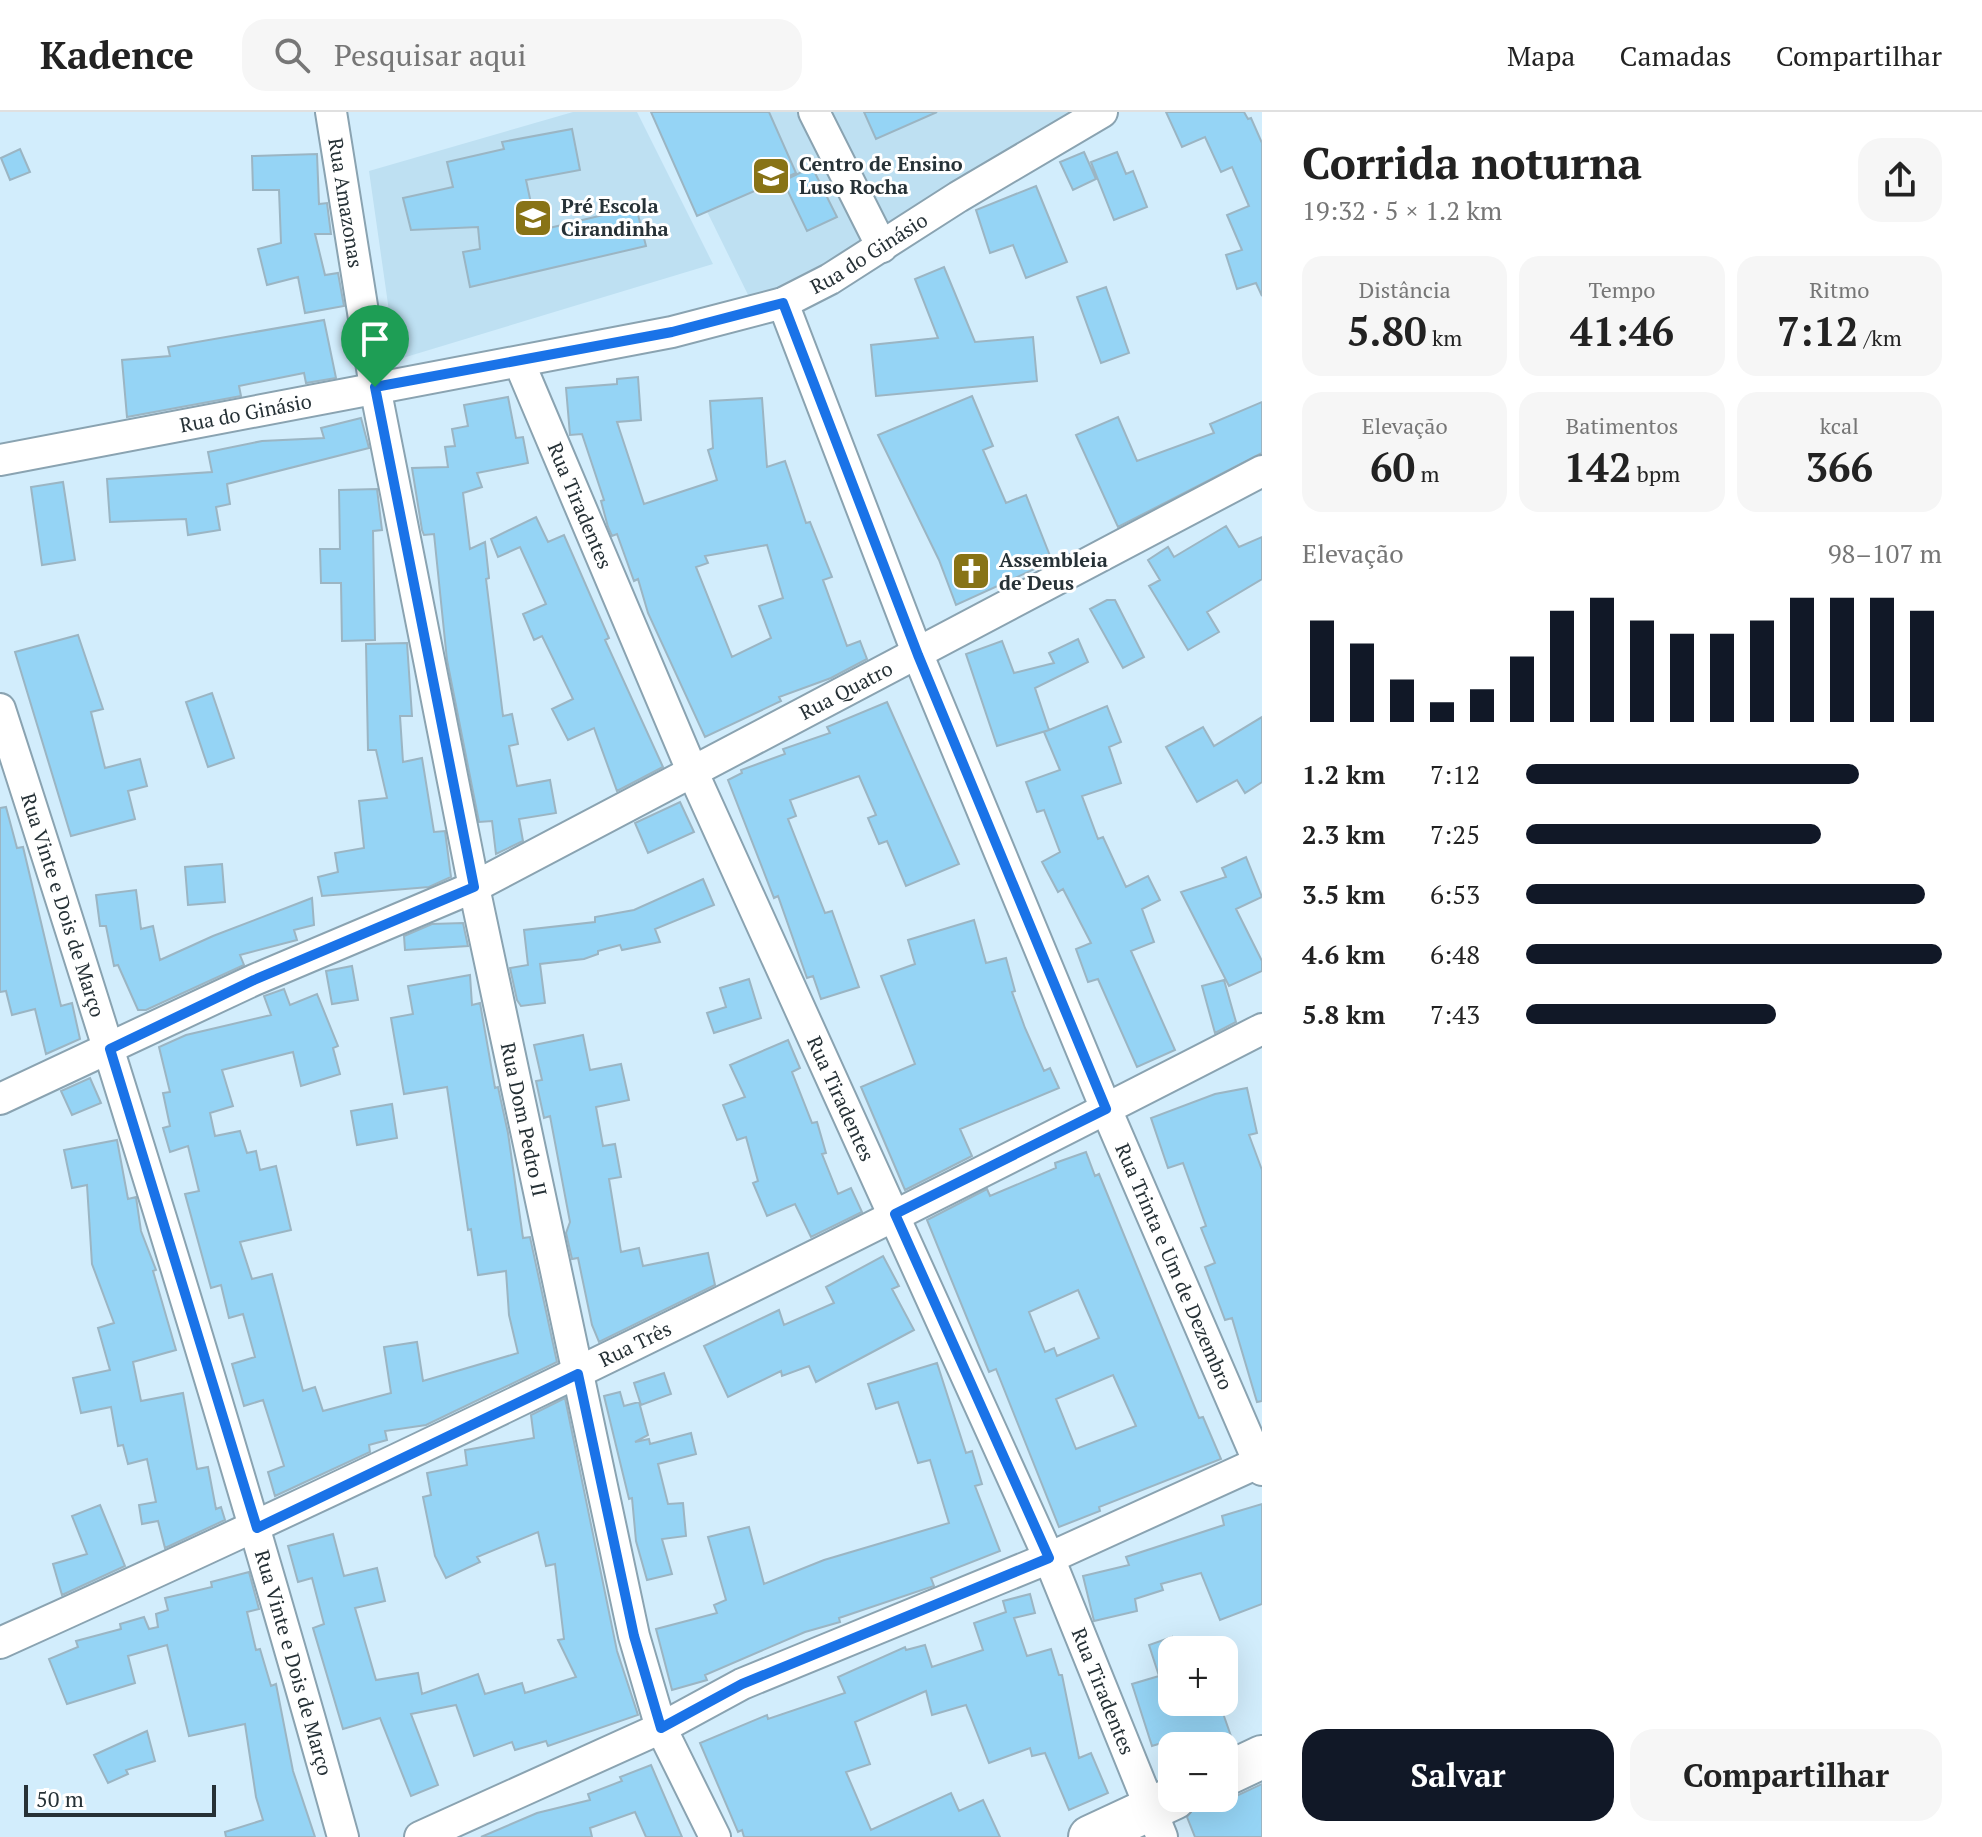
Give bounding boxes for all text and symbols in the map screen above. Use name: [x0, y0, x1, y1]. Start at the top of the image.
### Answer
search box: [242, 19, 802, 91]
text: Kadence: [40, 30, 194, 80]
icon: search: [270, 33, 314, 77]
text: Pesquisar aqui: [334, 35, 527, 75]
text: Mapa: [1507, 37, 1575, 74]
text: Camadas: [1619, 37, 1732, 74]
text: Compartilhar: [1776, 37, 1942, 74]
text: Corrida noturna: [1302, 133, 1642, 192]
street label: Rua Amazonas: [322, 136, 370, 270]
button: share: [1858, 138, 1942, 222]
place label: Centro de Ensino Luso Rocha: [799, 150, 963, 200]
school or university icon: Centro de Ensino Luso Rocha: [750, 155, 792, 197]
place label: Pré Escola Cirandinha: [561, 192, 669, 242]
text: 19:32 · 5 × 1.2 km: [1302, 193, 1502, 227]
school or university icon: Pré Escola Cirandinha: [512, 197, 554, 239]
street label: Rua do Ginásio: [805, 206, 932, 300]
text: Distância: [1359, 275, 1451, 304]
text: Tempo: [1589, 275, 1655, 304]
text: Ritmo: [1809, 275, 1869, 304]
text: 5.80: [1347, 304, 1427, 357]
text: 41:46: [1570, 304, 1674, 357]
text: 7:12: [1777, 304, 1858, 357]
pin: [341, 305, 409, 387]
icon: arrive: [353, 317, 397, 361]
text: km: [1427, 323, 1462, 352]
text: /km: [1858, 323, 1902, 352]
street label: Rua do Ginásio: [177, 387, 314, 439]
text: Elevação: [1362, 411, 1448, 440]
text: Batimentos: [1566, 411, 1678, 440]
text: kcal: [1820, 411, 1859, 440]
street label: Rua Tiradentes: [542, 438, 619, 573]
text: 60: [1370, 440, 1415, 493]
text: 142: [1564, 440, 1632, 493]
text: 366: [1805, 440, 1873, 493]
text: m: [1415, 459, 1439, 488]
text: bpm: [1632, 459, 1680, 488]
text: Elevação: [1302, 536, 1404, 570]
text: 98–107 m: [1828, 536, 1942, 570]
place label: Assembleia de Deus: [999, 546, 1108, 596]
church icon: Assembleia de Deus: [950, 550, 992, 592]
street label: Rua Quatro: [794, 654, 897, 726]
text: 1.2 km: [1302, 757, 1385, 791]
text: 7:12: [1430, 757, 1480, 791]
street label: Rua Vinte e Dois de Março: [15, 790, 112, 1020]
text: 2.3 km: [1302, 817, 1385, 851]
text: 7:25: [1430, 817, 1480, 851]
text: 3.5 km: [1302, 877, 1385, 911]
text: 6:53: [1430, 877, 1480, 911]
text: 4.6 km: [1302, 937, 1385, 971]
text: 6:48: [1430, 937, 1480, 971]
text: 5.8 km: [1302, 997, 1385, 1031]
text: 7:43: [1430, 997, 1480, 1031]
street label: Rua Tiradentes: [801, 1032, 881, 1165]
street label: Rua Dom Pedro II: [495, 1040, 554, 1199]
street label: Rua Trinta e Um de Dezembro: [1109, 1139, 1240, 1394]
street label: Rua Três: [594, 1315, 676, 1373]
street label: Rua Vinte e Dois de Março: [249, 1547, 339, 1779]
street label: Rua Tiradentes: [1066, 1624, 1141, 1759]
map controls: [1158, 1636, 1238, 1812]
button: +: [1158, 1636, 1238, 1716]
button: Salvar: [1302, 1729, 1614, 1821]
button: Compartilhar: [1630, 1729, 1942, 1821]
button: −: [1158, 1732, 1238, 1812]
scale bar: [24, 1781, 216, 1817]
text: 50 m: [36, 1784, 84, 1813]

